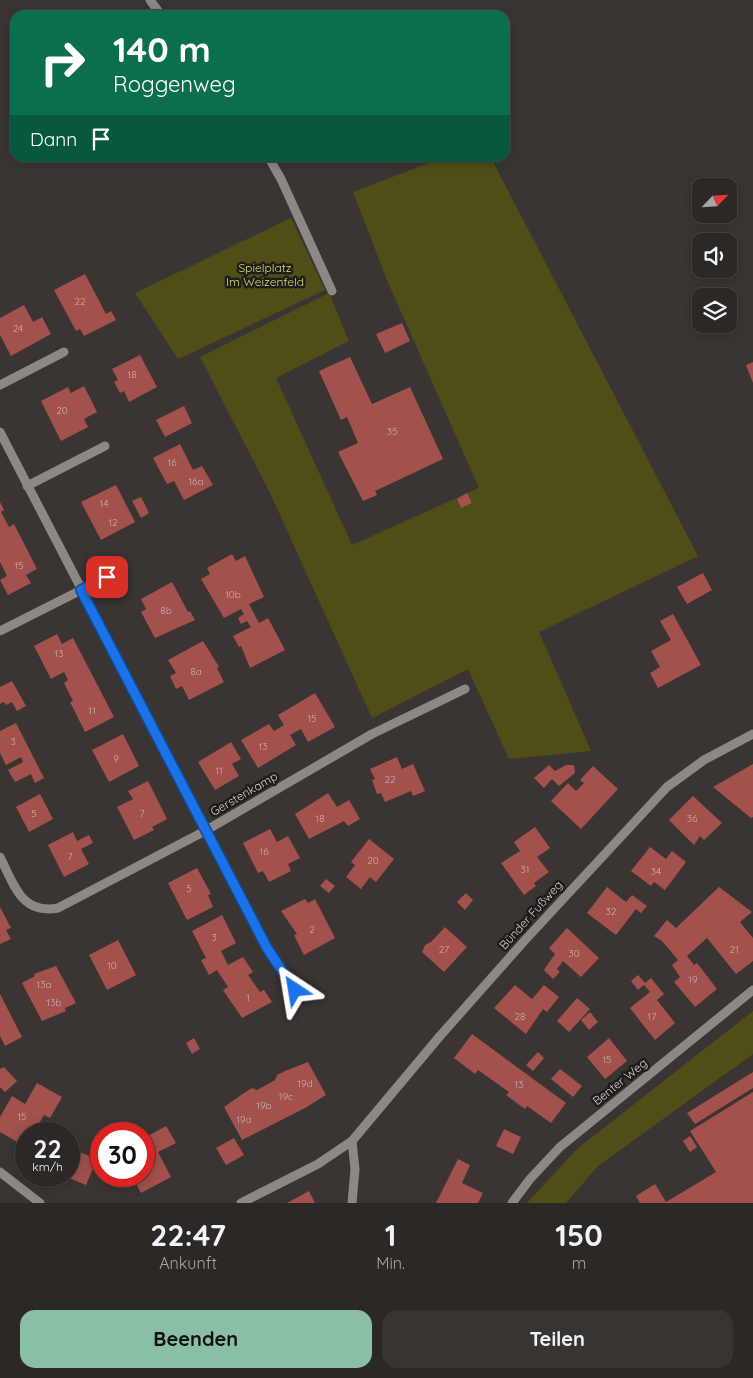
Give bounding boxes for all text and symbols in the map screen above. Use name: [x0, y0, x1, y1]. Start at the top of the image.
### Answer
text: 140 m: [113, 27, 211, 71]
icon: right: [30, 30, 95, 95]
text: Roggenweg: [113, 70, 236, 98]
icon: arrive: [87, 125, 115, 153]
text: Dann: [30, 127, 77, 151]
north arrow: [692, 178, 738, 222]
map controls: [692, 178, 737, 333]
button: sound: [692, 233, 737, 278]
park label: Spielplatz Im Weizenfeld: [226, 260, 304, 289]
button: layers: [692, 288, 737, 333]
house number: 22: [74, 295, 86, 308]
house number: 24: [13, 322, 23, 335]
house number: 18: [127, 368, 137, 381]
house number: 20: [56, 404, 68, 417]
house number: 35: [387, 425, 397, 438]
house number: 16: [167, 456, 177, 469]
house number: 16a: [188, 475, 204, 488]
house number: 14: [100, 497, 108, 510]
house number: 12: [108, 516, 118, 529]
pin: [86, 556, 128, 598]
house number: 15: [14, 559, 24, 572]
icon: arrive: [93, 563, 121, 591]
house number: 10b: [225, 588, 241, 601]
house number: 8b: [160, 604, 172, 617]
house number: 13: [55, 647, 63, 660]
house number: 8a: [190, 665, 202, 678]
house number: 11: [88, 704, 96, 717]
house number: 15: [307, 712, 317, 725]
house number: 3: [10, 735, 16, 748]
house number: 13: [259, 740, 267, 753]
house number: 9: [113, 752, 119, 765]
house number: 11: [215, 764, 223, 777]
street label: Gerstenkamp: [208, 768, 280, 819]
house number: 22: [384, 773, 396, 786]
house number: 5: [31, 807, 37, 820]
house number: 7: [139, 807, 145, 820]
house number: 18: [315, 812, 325, 825]
house number: 36: [687, 812, 698, 825]
house number: 16: [259, 845, 269, 858]
house number: 7: [67, 850, 73, 863]
house number: 20: [367, 854, 379, 867]
house number: 31: [521, 863, 529, 876]
house number: 34: [651, 865, 661, 878]
street label: Bünder Fußweg: [496, 877, 565, 952]
house number: 5: [186, 882, 192, 895]
house number: 32: [606, 905, 617, 918]
house number: 2: [309, 923, 315, 936]
house number: 3: [211, 931, 217, 944]
house number: 27: [439, 943, 449, 956]
house number: 21: [729, 943, 739, 956]
house number: 30: [568, 947, 580, 960]
house number: 10: [107, 959, 117, 972]
position arrow: [268, 963, 320, 1015]
house number: 19: [688, 973, 698, 986]
house number: 13a: [37, 978, 52, 991]
house number: 1: [246, 991, 250, 1004]
house number: 13b: [47, 996, 62, 1009]
house number: 28: [515, 1010, 525, 1023]
house number: 17: [648, 1010, 656, 1023]
house number: 15: [602, 1053, 612, 1066]
street label: Benter Weg: [589, 1055, 650, 1108]
house number: 19d: [297, 1077, 313, 1090]
house number: 13: [515, 1078, 523, 1091]
house number: 19c: [279, 1090, 293, 1103]
house number: 19b: [256, 1099, 272, 1112]
house number: 15: [17, 1110, 27, 1123]
house number: 19a: [236, 1113, 252, 1126]
speed limit sign: 30: [90, 1122, 155, 1187]
text: 22: [33, 1133, 62, 1164]
text: km/h: [32, 1159, 63, 1174]
text: 22:47: [150, 1216, 226, 1254]
text: 1: [385, 1216, 396, 1254]
text: 150: [555, 1216, 603, 1254]
text: Ankunft: [159, 1253, 217, 1273]
text: Min.: [376, 1253, 405, 1273]
text: m: [572, 1253, 586, 1273]
button: Beenden: [20, 1310, 372, 1368]
button: Teilen: [382, 1310, 733, 1368]

